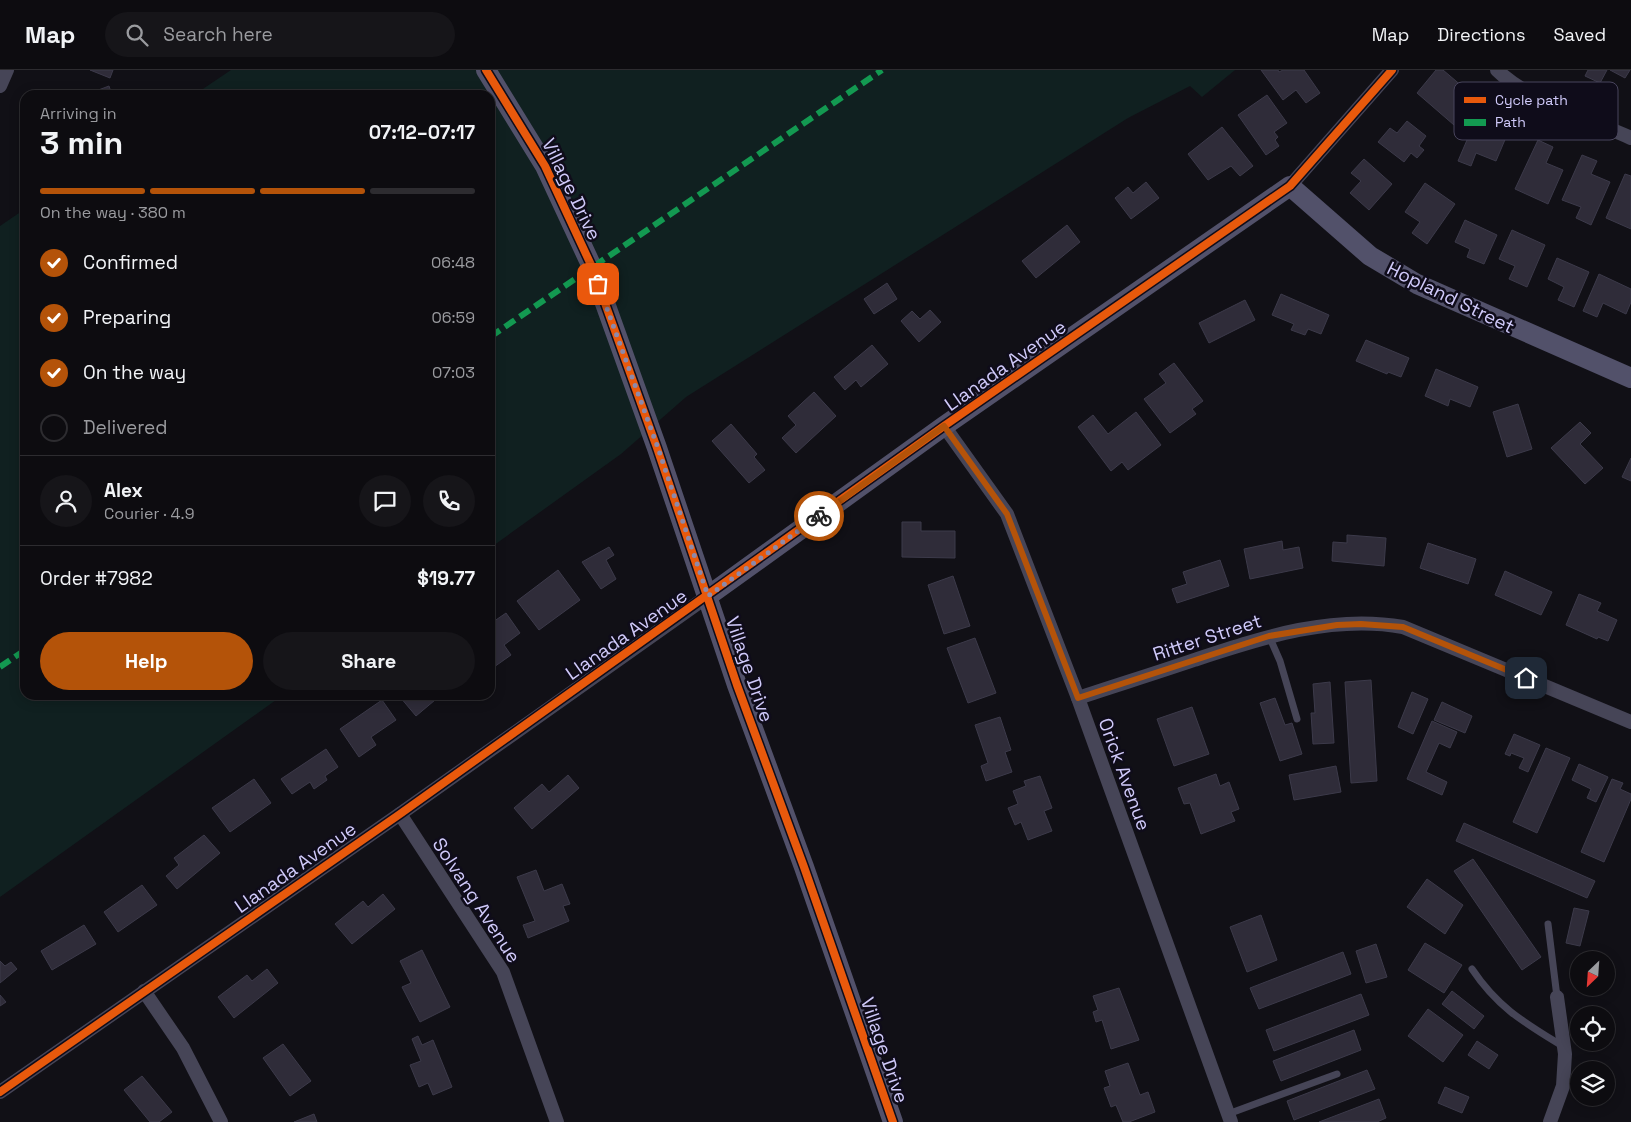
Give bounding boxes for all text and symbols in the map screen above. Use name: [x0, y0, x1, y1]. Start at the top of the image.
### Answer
search box: [105, 12, 455, 57]
text: Map: [25, 19, 75, 50]
icon: search: [123, 21, 151, 49]
text: Search here: [163, 22, 273, 47]
text: Map: [1372, 23, 1409, 46]
text: Directions: [1437, 23, 1526, 46]
text: Saved: [1554, 23, 1606, 46]
legend: [1454, 82, 1618, 140]
text: Cycle path: [1495, 91, 1568, 109]
text: Arriving in: [40, 103, 117, 124]
text: Path: [1495, 113, 1526, 131]
text: 07:12–07:17: [369, 120, 475, 145]
text: 3 min: [40, 123, 123, 163]
street label: Village Drive: [536, 134, 607, 244]
text: On the way · 380 m: [40, 202, 186, 223]
icon: check: [40, 249, 68, 277]
text: Confirmed: [83, 250, 178, 275]
text: 06:48: [431, 252, 475, 273]
street label: Hopland Street: [1383, 256, 1519, 339]
pin: [577, 263, 619, 305]
icon: bag: [584, 270, 612, 298]
icon: check: [40, 304, 68, 332]
text: Preparing: [83, 305, 171, 330]
text: 06:59: [432, 307, 475, 328]
street label: Llanada Avenue: [939, 314, 1071, 417]
icon: check: [40, 359, 68, 387]
text: On the way: [83, 360, 186, 385]
text: 07:03: [432, 362, 475, 383]
text: Delivered: [83, 415, 168, 440]
button: person: [40, 475, 92, 527]
button: chat: [359, 475, 411, 527]
button: phone: [423, 475, 475, 527]
text: Alex: [104, 478, 143, 503]
courier: [794, 491, 844, 541]
icon: bike: [805, 502, 833, 530]
text: Courier · 4.9: [104, 503, 194, 524]
text: Order #7982: [40, 566, 153, 591]
text: $19.77: [417, 566, 475, 591]
street label: Llanada Avenue: [560, 583, 692, 686]
street label: Ritter Street: [1150, 608, 1265, 667]
street label: Village Drive: [720, 613, 779, 725]
button: Help: [40, 632, 253, 690]
button: Share: [263, 632, 475, 690]
pin: [1505, 657, 1547, 699]
icon: home: [1512, 664, 1540, 692]
street label: Orick Avenue: [1093, 715, 1156, 834]
street label: Llanada Avenue: [229, 816, 361, 919]
street label: Solvang Avenue: [427, 833, 526, 968]
north arrow: [1570, 951, 1615, 996]
map controls: [1570, 951, 1615, 1106]
street label: Village Drive: [855, 994, 914, 1106]
button: locate: [1570, 1006, 1615, 1051]
button: layers: [1570, 1061, 1615, 1106]

